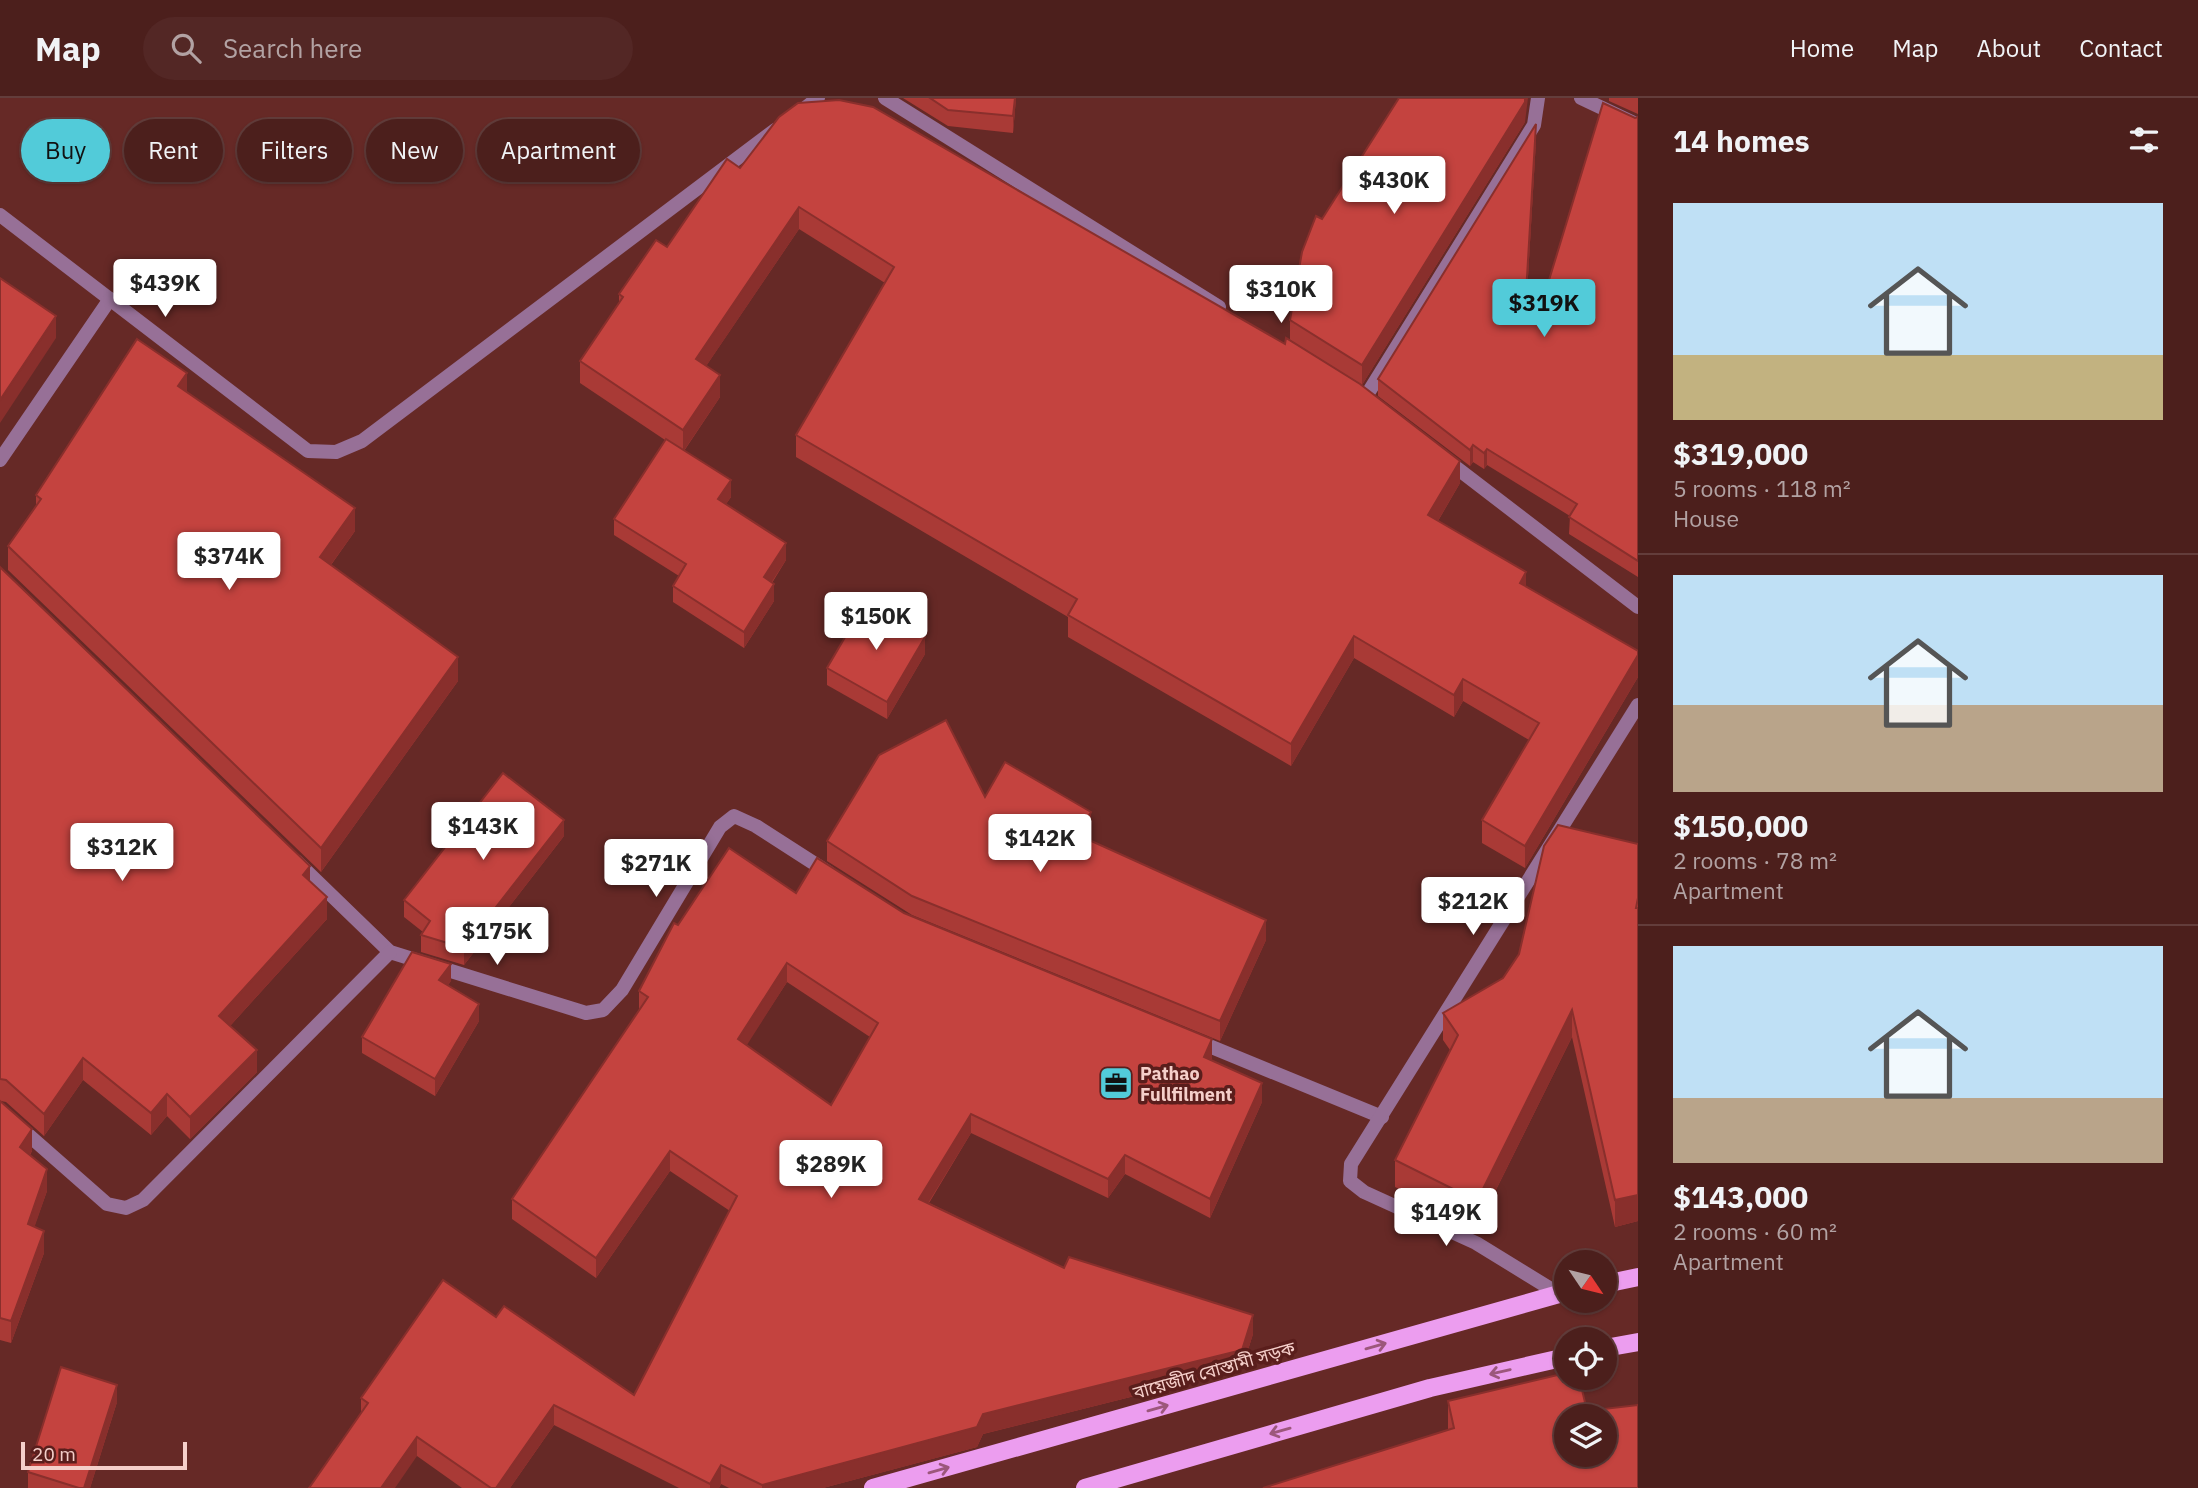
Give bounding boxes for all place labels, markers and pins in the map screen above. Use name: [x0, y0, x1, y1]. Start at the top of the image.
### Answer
pin: $430K: [1345, 156, 1443, 216]
pin: $439K: [116, 260, 214, 319]
pin: $310K: [1232, 266, 1330, 325]
pin: $319K: [1495, 280, 1593, 339]
pin: $374K: [180, 532, 278, 592]
pin: $150K: [827, 592, 925, 652]
pin: $143K: [434, 802, 532, 862]
pin: $142K: [991, 814, 1089, 874]
pin: $312K: [73, 824, 171, 883]
pin: $271K: [607, 840, 705, 899]
pin: $212K: [1424, 878, 1522, 937]
pin: $175K: [448, 908, 546, 967]
place label: Pathao Fullfilment: [1140, 1062, 1233, 1106]
office icon: Pathao Fullfilment: [1097, 1064, 1135, 1102]
pin: $289K: [782, 1140, 880, 1200]
pin: $149K: [1397, 1188, 1495, 1248]

